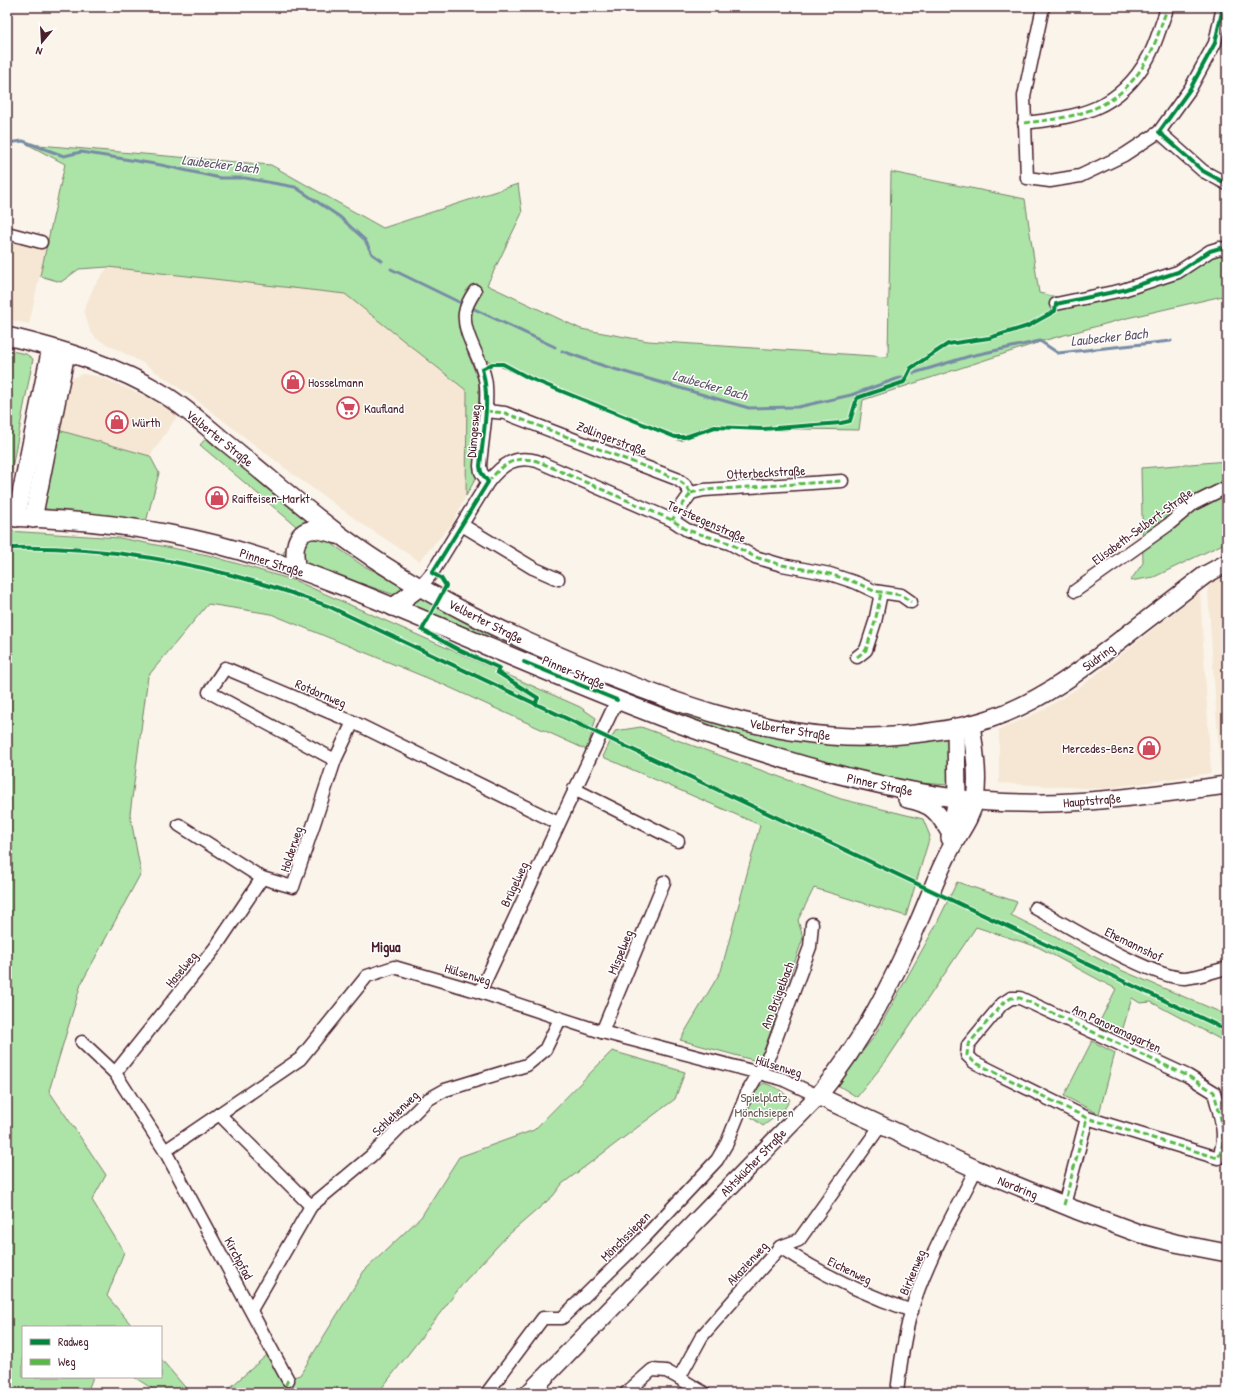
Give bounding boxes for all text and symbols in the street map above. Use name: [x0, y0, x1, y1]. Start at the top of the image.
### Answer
north arrow: [22, 22, 62, 62]
text: N: [34, 44, 44, 59]
water label: Laubecker Bach: [181, 149, 261, 178]
water label: Laubecker Bach: [1070, 323, 1149, 350]
water label: Laubecker Bach: [671, 365, 751, 405]
shop icon: Hosselmann: [280, 369, 306, 395]
place label: Hosselmann: [308, 373, 364, 391]
supermarket icon: Kaufland: [335, 395, 361, 421]
place label: Kaufland: [364, 399, 404, 417]
street label: Dümgesweg: [462, 404, 484, 458]
street label: Velberter Straße: [183, 405, 257, 471]
shop icon: Würth: [104, 409, 130, 435]
place label: Würth: [132, 413, 161, 431]
street label: Zollingerstraße: [574, 416, 650, 460]
street label: Otterbeckstraße: [726, 461, 806, 483]
street label: Elisabeth-Selbert-Straße: [1088, 483, 1196, 569]
shop icon: Raiffeisen-Markt: [204, 485, 230, 511]
place label: Raiffeisen-Markt: [232, 489, 310, 507]
street label: Tersteegenstraße: [665, 496, 749, 546]
street label: Pinner Straße: [238, 543, 306, 581]
street label: Velberter Straße: [446, 594, 526, 648]
street label: Südring: [1078, 639, 1118, 675]
street label: Pinner Straße: [540, 651, 608, 693]
street label: Rotdornweg: [293, 674, 349, 712]
street label: Velberter Straße: [748, 714, 832, 744]
shop icon: Mercedes-Benz: [1136, 735, 1162, 761]
place label: Mercedes-Benz: [1062, 739, 1134, 757]
street label: Pinner Straße: [846, 768, 914, 800]
street label: Hauptstraße: [1062, 789, 1122, 811]
street label: Holderweg: [275, 824, 307, 874]
street label: Brügelweg: [496, 858, 532, 910]
street label: Ehemannshof: [1102, 922, 1166, 966]
street label: Mispelweg: [603, 927, 637, 977]
district label: Migua: [372, 937, 401, 958]
street label: Haselweg: [161, 947, 201, 991]
street label: Hülsenweg: [443, 958, 494, 990]
street label: Am Brügelbach: [756, 958, 798, 1031]
street label: Am Panoramagarten: [1070, 1000, 1164, 1057]
street label: Hülsenweg: [754, 1050, 805, 1082]
street label: Schlehenweg: [368, 1086, 422, 1140]
park label: Spielplatz Mönchsiepen: [734, 1088, 794, 1121]
street label: Abtskücher Straße: [716, 1124, 790, 1200]
street label: Nordring: [995, 1171, 1041, 1203]
street label: Mönchssiepen: [596, 1207, 654, 1265]
street label: Kirchpfad: [220, 1234, 258, 1282]
street label: Akazienweg: [722, 1237, 772, 1289]
street label: Birkenweg: [894, 1246, 930, 1298]
street label: Eichenweg: [825, 1252, 875, 1289]
legend: [22, 1326, 162, 1378]
text: Radweg: [58, 1333, 89, 1350]
text: Weg: [58, 1353, 76, 1370]

